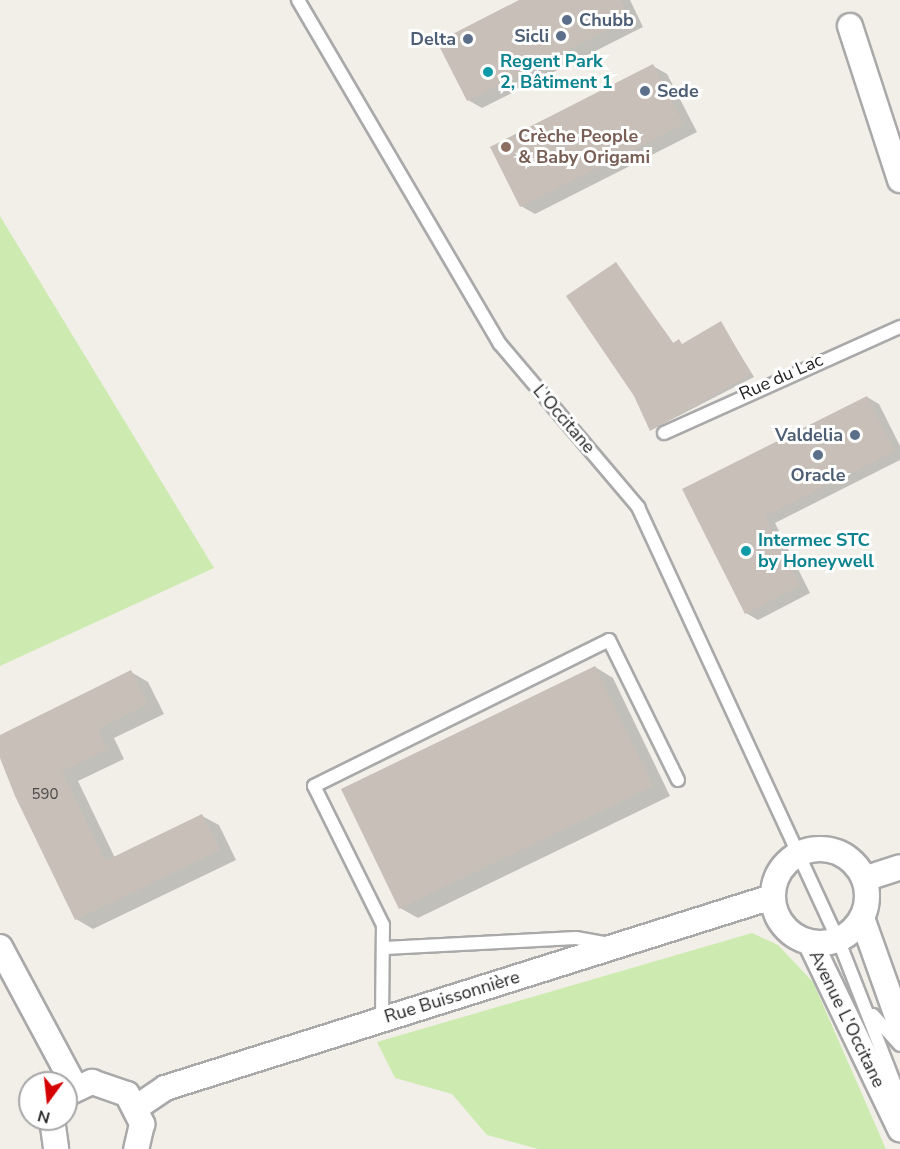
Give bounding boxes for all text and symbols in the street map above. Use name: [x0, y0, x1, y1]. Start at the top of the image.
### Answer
place label: Chubb: [579, 9, 634, 31]
marker: Chubb: [560, 13, 574, 27]
place label: Sicli: [514, 25, 549, 47]
place label: Delta: [410, 28, 456, 50]
marker: Sicli: [554, 29, 568, 43]
marker: Delta: [461, 32, 475, 46]
place label: Regent Park 2, Bâtiment 1: [500, 51, 612, 94]
marker: Regent Park 2, Bâtiment 1: [481, 65, 495, 79]
place label: Sede: [657, 80, 699, 102]
marker: Sede: [638, 84, 652, 98]
place label: Crèche People & Baby Origami: [518, 126, 650, 168]
marker: Crèche People & Baby Origami: [499, 140, 513, 154]
street label: Rue du Lac: [736, 349, 826, 405]
street label: L'Occitane: [528, 380, 600, 458]
place label: Valdelia: [775, 424, 843, 446]
marker: Valdelia: [848, 428, 862, 442]
marker: Oracle: [811, 448, 825, 462]
place label: Oracle: [791, 464, 845, 486]
place label: Intermec STC by Honeywell: [758, 530, 874, 572]
marker: Intermec STC by Honeywell: [739, 544, 753, 558]
house number: 590: [32, 786, 58, 804]
street label: Avenue L'Occitane: [804, 947, 890, 1091]
street label: Rue Buissonnière: [382, 966, 522, 1028]
north arrow: [18, 1071, 78, 1131]
text: N: [35, 1104, 52, 1129]

